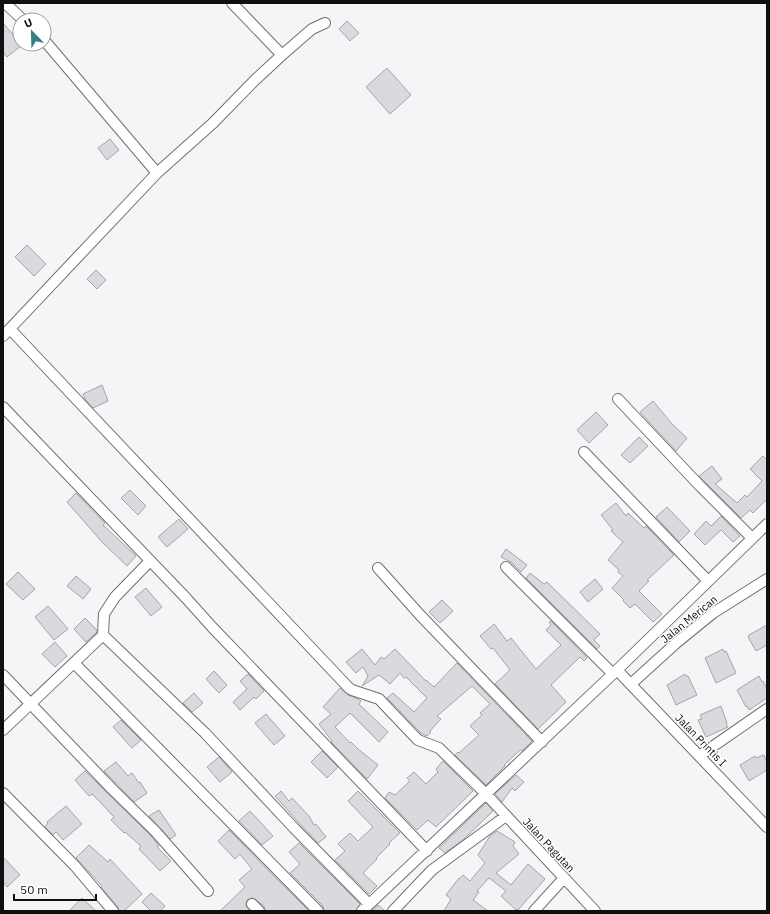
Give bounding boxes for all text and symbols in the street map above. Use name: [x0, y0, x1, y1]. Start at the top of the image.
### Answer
north arrow: [12, 12, 52, 52]
text: U: [22, 15, 34, 31]
street label: Jalan Merican: [658, 592, 720, 646]
street label: Jalan Printis I: [672, 711, 730, 769]
street label: Jalan Pagutan: [520, 815, 578, 875]
scale bar: [14, 876, 96, 902]
text: 50 m: [20, 882, 48, 897]

